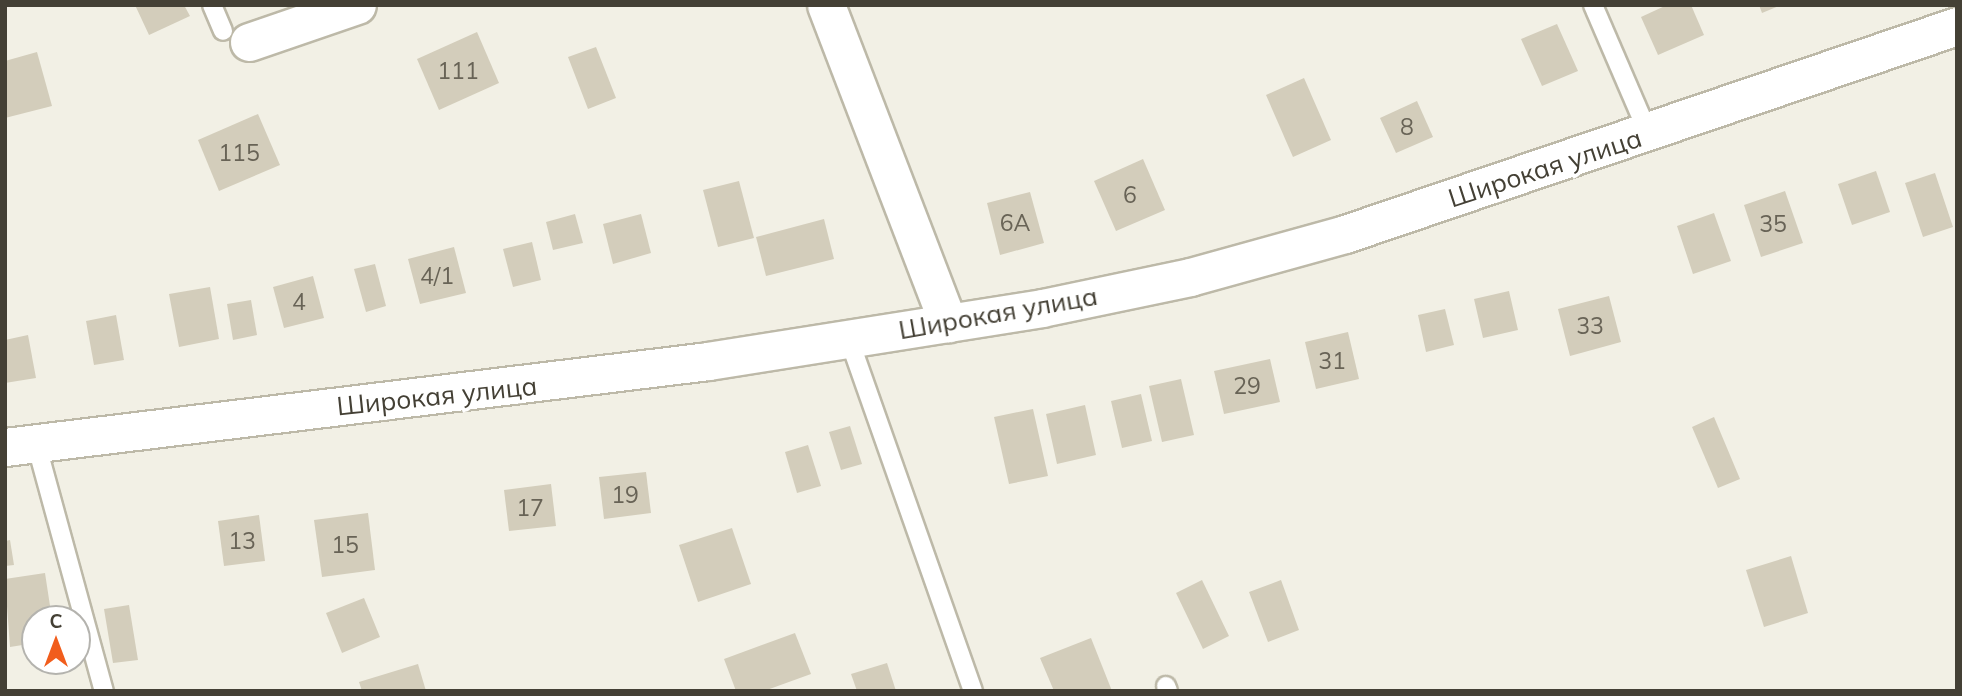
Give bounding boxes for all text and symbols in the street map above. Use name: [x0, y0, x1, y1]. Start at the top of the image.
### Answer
house number: 111: [437, 57, 479, 85]
house number: 8: [1400, 113, 1414, 141]
street label: Широкая улица: [1444, 122, 1646, 214]
house number: 115: [218, 139, 260, 167]
house number: 6: [1123, 181, 1137, 209]
house number: 6А: [1000, 209, 1030, 237]
house number: 35: [1759, 210, 1787, 238]
house number: 4/1: [420, 262, 454, 290]
street label: Широкая улица: [896, 280, 1100, 346]
house number: 4: [292, 288, 306, 316]
house number: 33: [1576, 312, 1604, 340]
house number: 31: [1318, 347, 1346, 375]
street label: Широкая улица: [335, 370, 539, 422]
house number: 29: [1233, 372, 1261, 400]
house number: 19: [611, 481, 639, 509]
house number: 17: [516, 494, 544, 522]
house number: 13: [228, 527, 256, 555]
house number: 15: [331, 531, 359, 559]
north arrow: [21, 605, 91, 675]
text: С: [49, 609, 63, 633]

